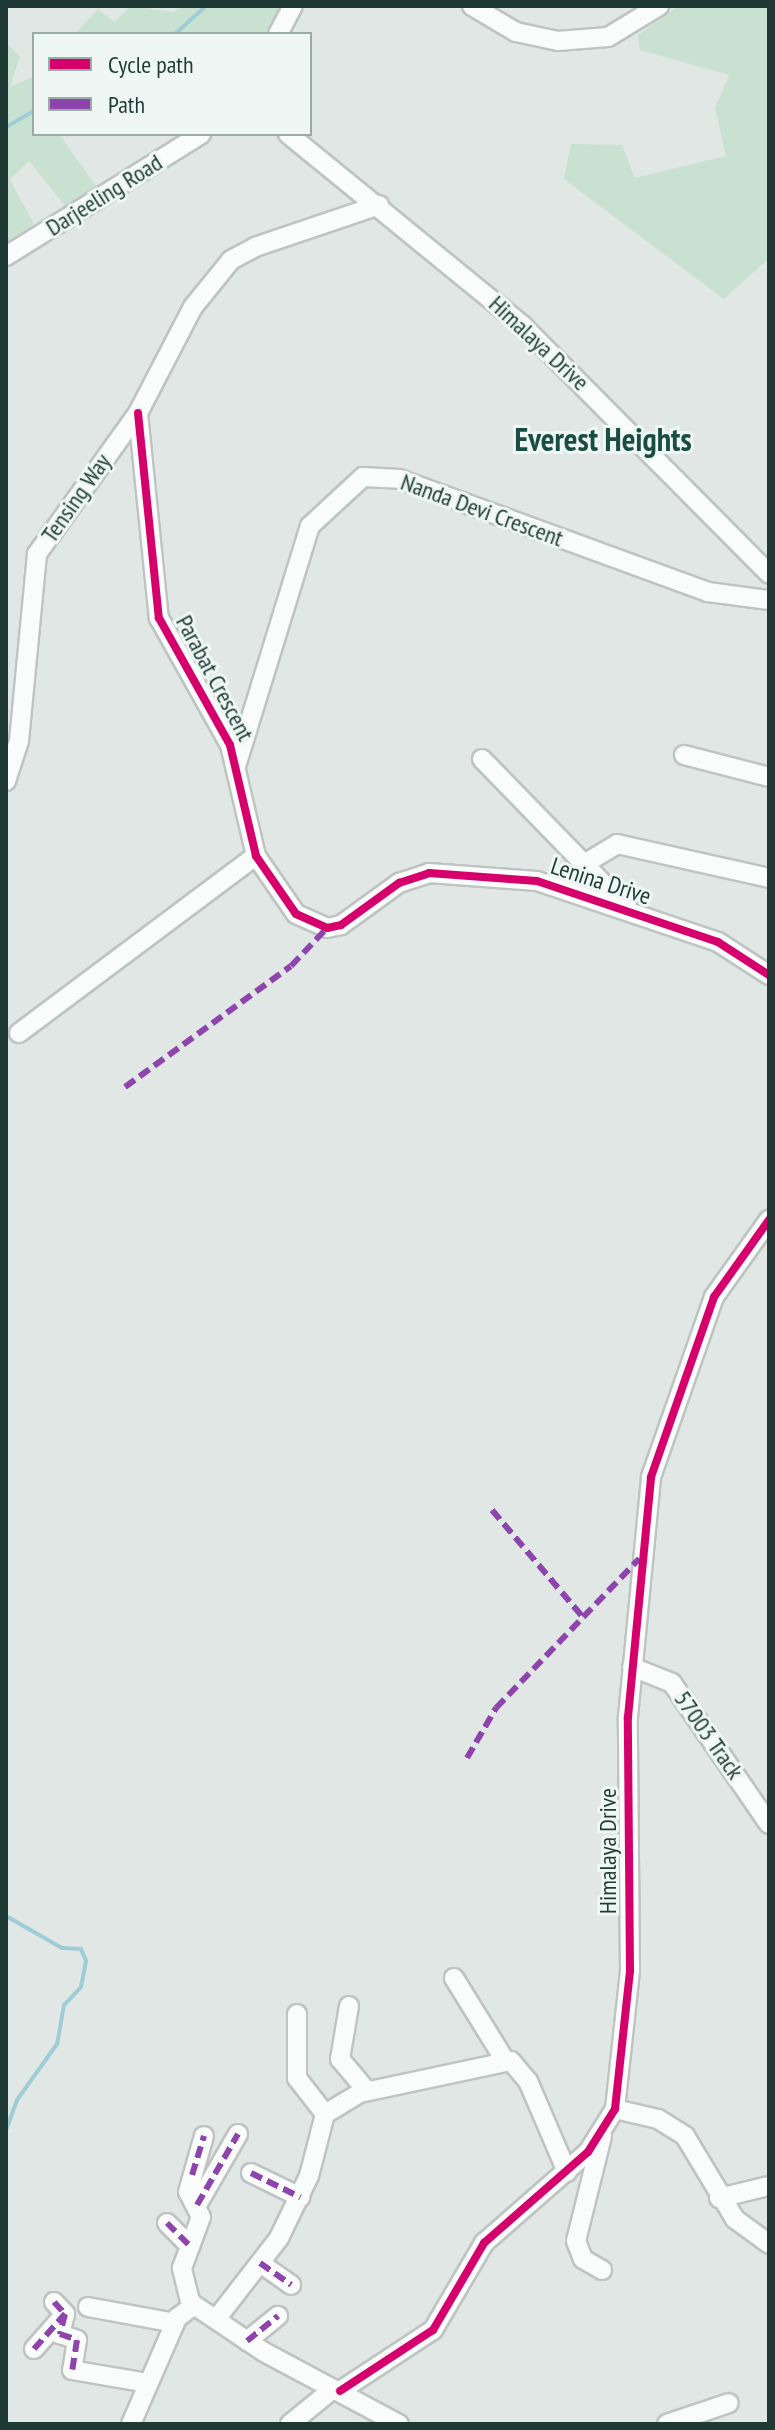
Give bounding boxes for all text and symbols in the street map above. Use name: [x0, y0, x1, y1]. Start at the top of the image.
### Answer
legend: [32, 32, 312, 136]
text: Cycle path: [108, 49, 194, 80]
text: Path: [108, 89, 145, 120]
street label: Darjeeling Road: [41, 148, 167, 242]
street label: Himalaya Drive: [483, 290, 595, 396]
district label: Everest Heights: [514, 420, 692, 458]
street label: Tensing Way: [35, 448, 117, 548]
street label: Nanda Devi Crescent: [397, 467, 567, 553]
street label: Parabat Crescent: [170, 610, 260, 746]
street label: Lenina Drive: [547, 851, 655, 911]
street label: 57003 Track: [668, 1685, 750, 1785]
street label: Himalaya Drive: [594, 1788, 622, 1914]

